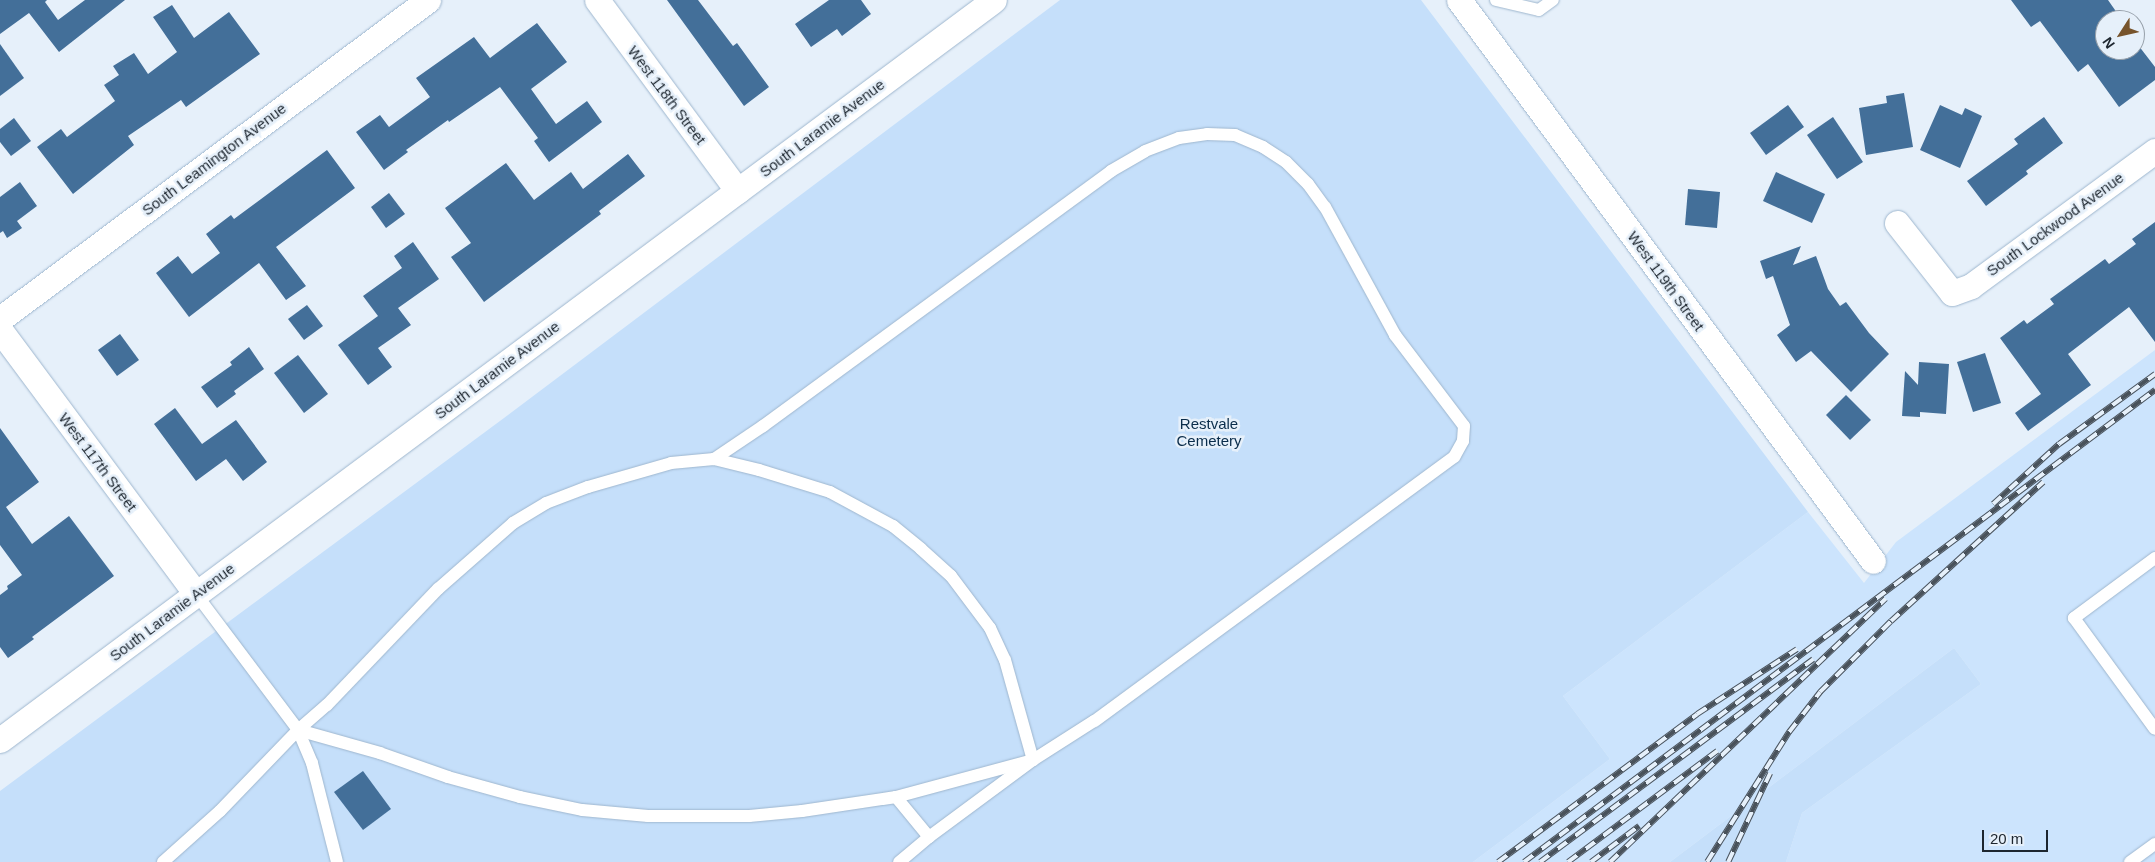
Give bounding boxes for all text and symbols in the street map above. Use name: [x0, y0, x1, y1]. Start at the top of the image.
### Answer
north arrow: [2095, 10, 2145, 60]
text: N: [2099, 34, 2118, 52]
street label: West 118th Street: [624, 42, 710, 148]
street label: South Laramie Avenue: [756, 75, 888, 181]
street label: South Leamington Avenue: [138, 99, 290, 219]
street label: South Lockwood Avenue: [1983, 168, 2127, 280]
street label: West 119th Street: [1624, 228, 1708, 334]
street label: South Laramie Avenue: [431, 317, 563, 423]
street label: West 117th Street: [55, 409, 141, 515]
park label: Restvale Cemetery: [1176, 414, 1242, 449]
street label: South Laramie Avenue: [106, 559, 238, 665]
scale bar: [1985, 820, 2051, 852]
text: 20 m: [1990, 830, 2023, 847]

